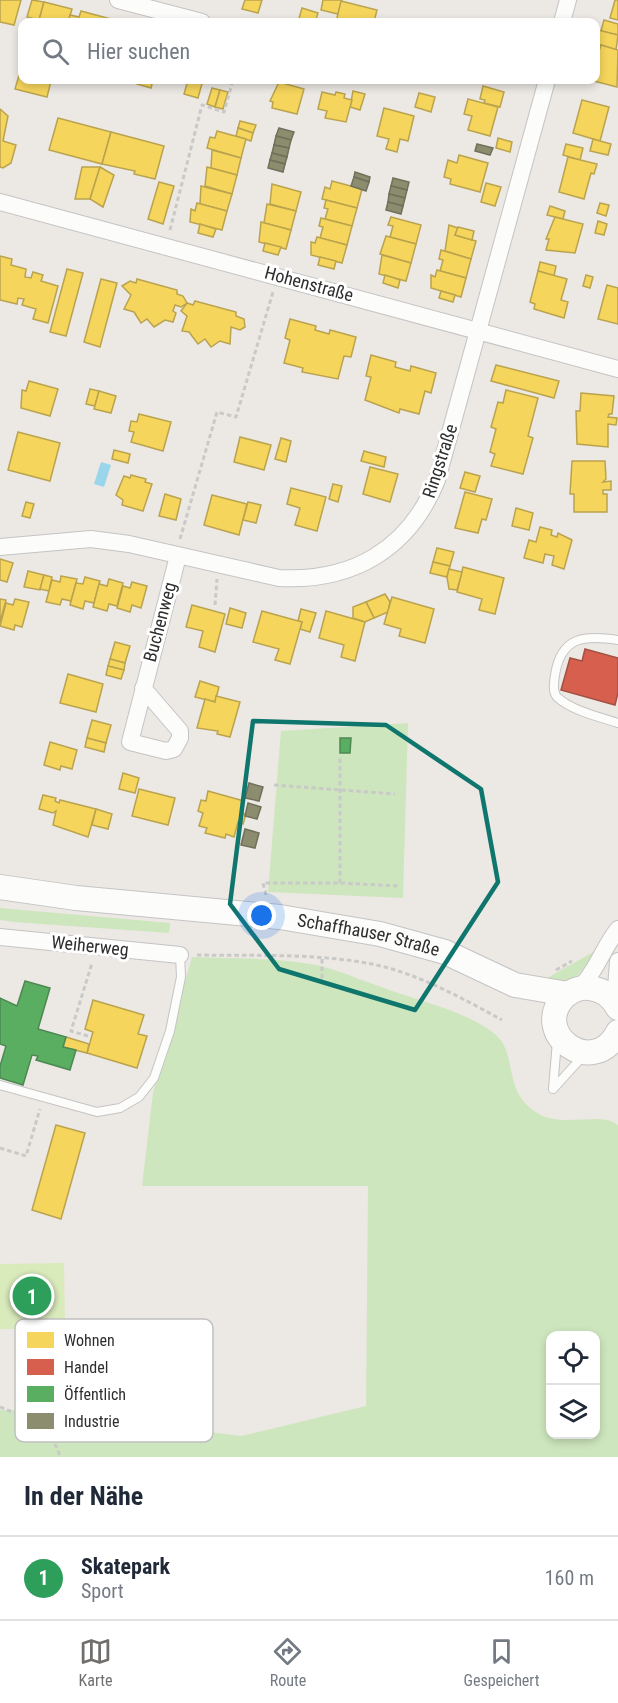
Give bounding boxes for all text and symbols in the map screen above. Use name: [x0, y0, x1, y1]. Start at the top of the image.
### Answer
search box: [18, 18, 600, 84]
icon: search: [39, 35, 72, 68]
text: Hier suchen: [87, 39, 190, 64]
street label: Hohenstraße: [262, 262, 356, 305]
street label: Ringstraße: [418, 421, 461, 500]
street label: Buchenweg: [139, 580, 180, 664]
your location: [247, 901, 276, 930]
street label: Schaffhauser Straße: [296, 909, 442, 960]
street label: Weiherweg: [50, 931, 130, 960]
pin: 1: [12, 1274, 51, 1318]
legend: [15, 1319, 213, 1442]
text: Wohnen: [64, 1331, 115, 1350]
map controls: [546, 1331, 600, 1439]
button: locate: [546, 1331, 600, 1385]
text: Handel: [64, 1358, 108, 1377]
text: Öffentlich: [64, 1385, 126, 1404]
button: layers: [546, 1385, 600, 1439]
text: Industrie: [64, 1412, 120, 1431]
text: In der Nähe: [24, 1481, 143, 1511]
text: Skatepark: [81, 1554, 170, 1579]
text: 1: [38, 1566, 49, 1590]
text: 160 m: [545, 1566, 594, 1590]
text: Sport: [81, 1579, 124, 1603]
tab: Karte: [79, 1635, 113, 1690]
tab: Route: [270, 1635, 306, 1690]
tab: Gespeichert: [463, 1635, 539, 1690]

